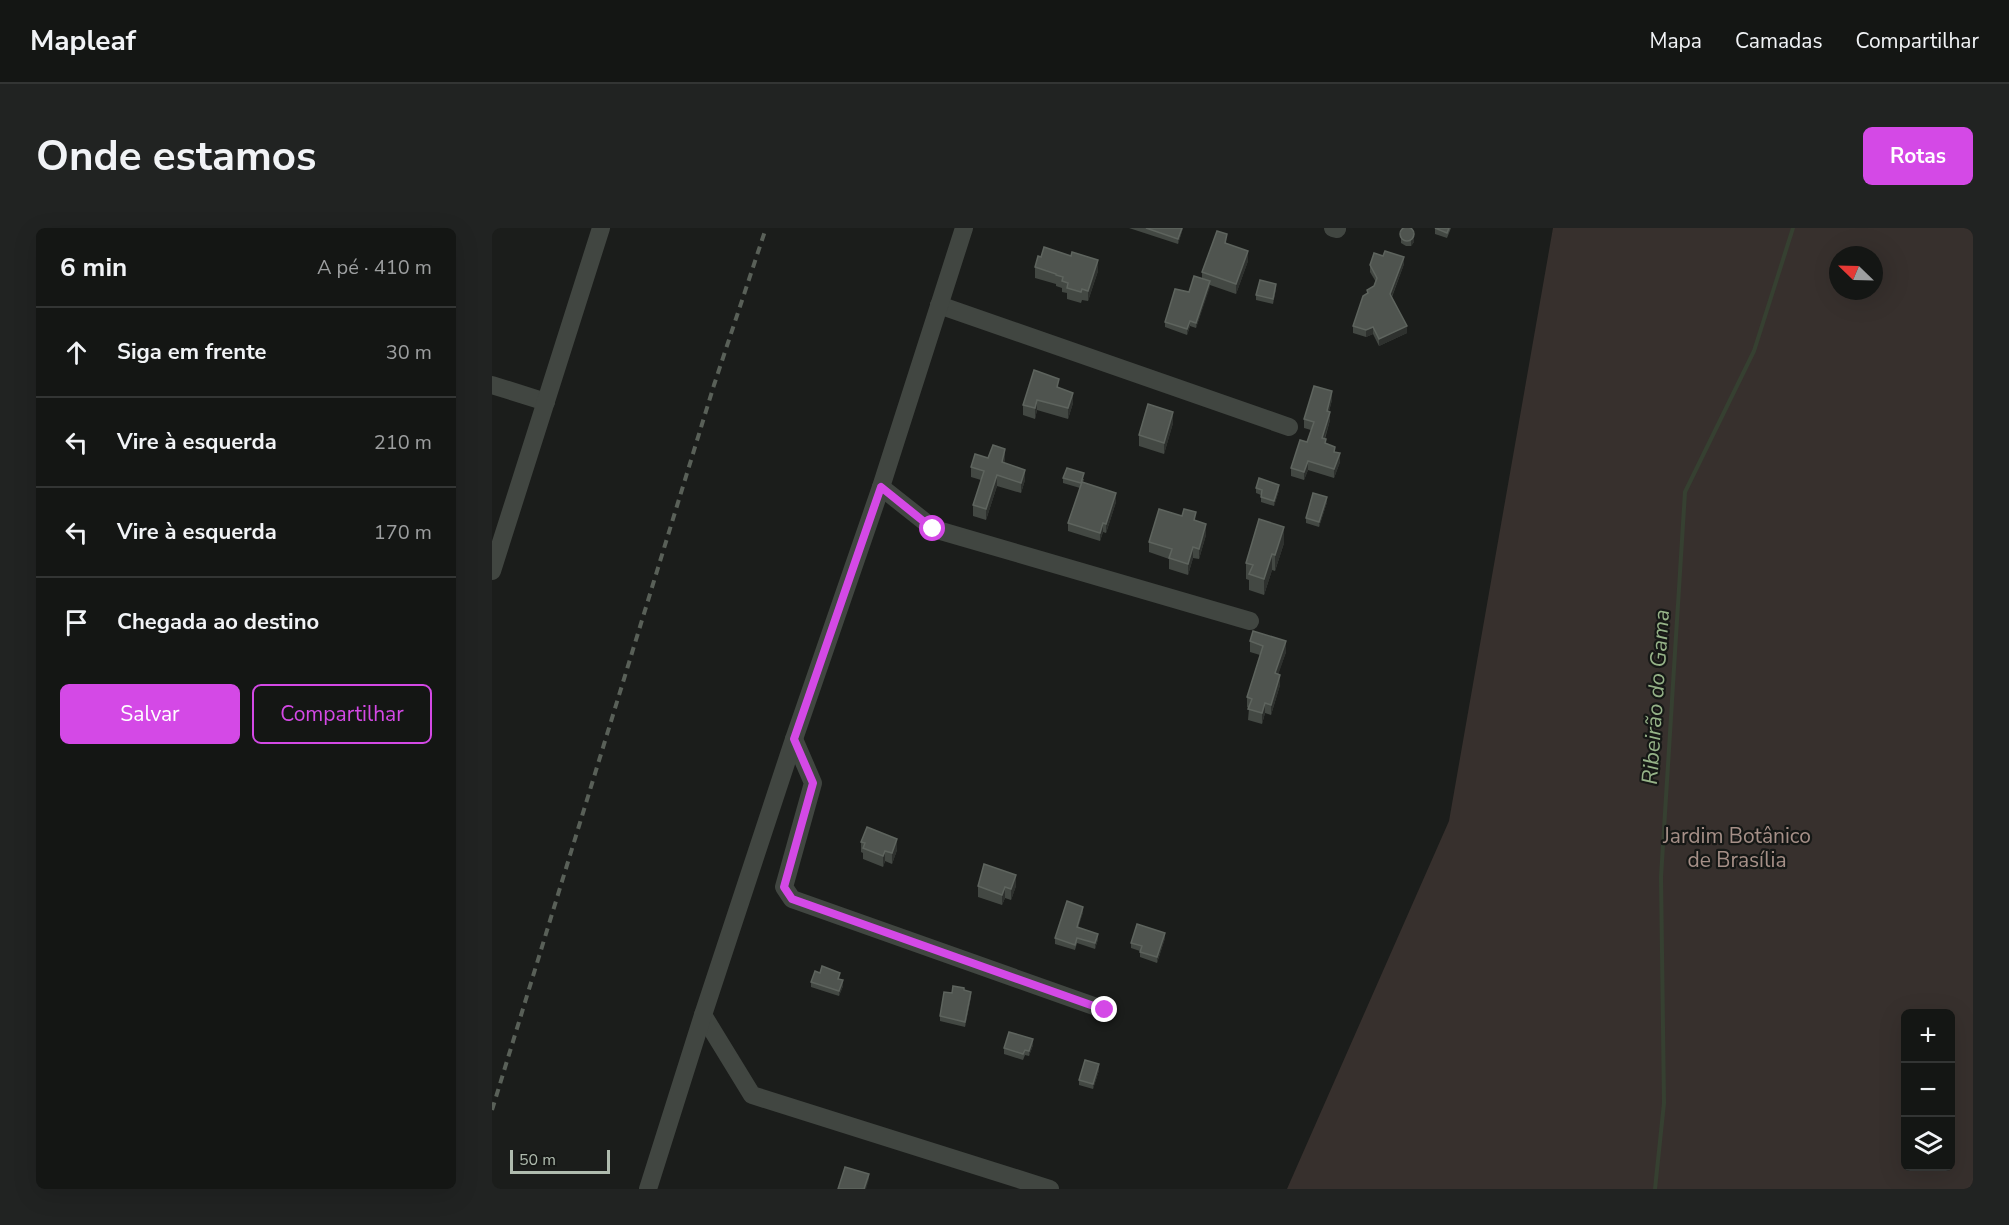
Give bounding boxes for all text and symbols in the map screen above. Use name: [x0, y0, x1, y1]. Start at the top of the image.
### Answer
text: Mapleaf: [30, 22, 136, 60]
text: Mapa: [1650, 27, 1702, 55]
text: Camadas: [1735, 27, 1822, 55]
text: Compartilhar: [1855, 27, 1979, 55]
button: Rotas: [1863, 127, 1973, 185]
text: Onde estamos: [36, 128, 317, 185]
north arrow: [1829, 246, 1883, 300]
text: 6 min: [60, 250, 127, 285]
text: A pé · 410 m: [317, 254, 432, 281]
icon: ahead: [60, 336, 93, 369]
text: Siga em frente: [117, 337, 266, 367]
text: 30 m: [386, 339, 432, 366]
icon: left: [60, 426, 93, 459]
text: Vire à esquerda: [117, 427, 277, 457]
text: 210 m: [374, 429, 432, 456]
route start: [919, 515, 945, 541]
icon: left: [60, 516, 93, 549]
text: Vire à esquerda: [117, 517, 277, 547]
text: 170 m: [374, 519, 432, 546]
icon: arrive: [60, 606, 93, 639]
text: Chegada ao destino: [117, 607, 319, 637]
water label: Ribeirão do Gama: [1635, 608, 1677, 786]
button: Salvar: [60, 684, 240, 744]
button: Compartilhar: [252, 684, 432, 744]
park label: Jardim Botânico de Brasília: [1662, 822, 1811, 874]
route end: [1091, 996, 1117, 1022]
map controls: [1901, 1009, 1955, 1171]
button: +: [1901, 1009, 1955, 1063]
button: −: [1901, 1063, 1955, 1117]
button: layers: [1901, 1117, 1955, 1171]
scale bar: [510, 1147, 610, 1174]
text: 50 m: [519, 1149, 556, 1171]

